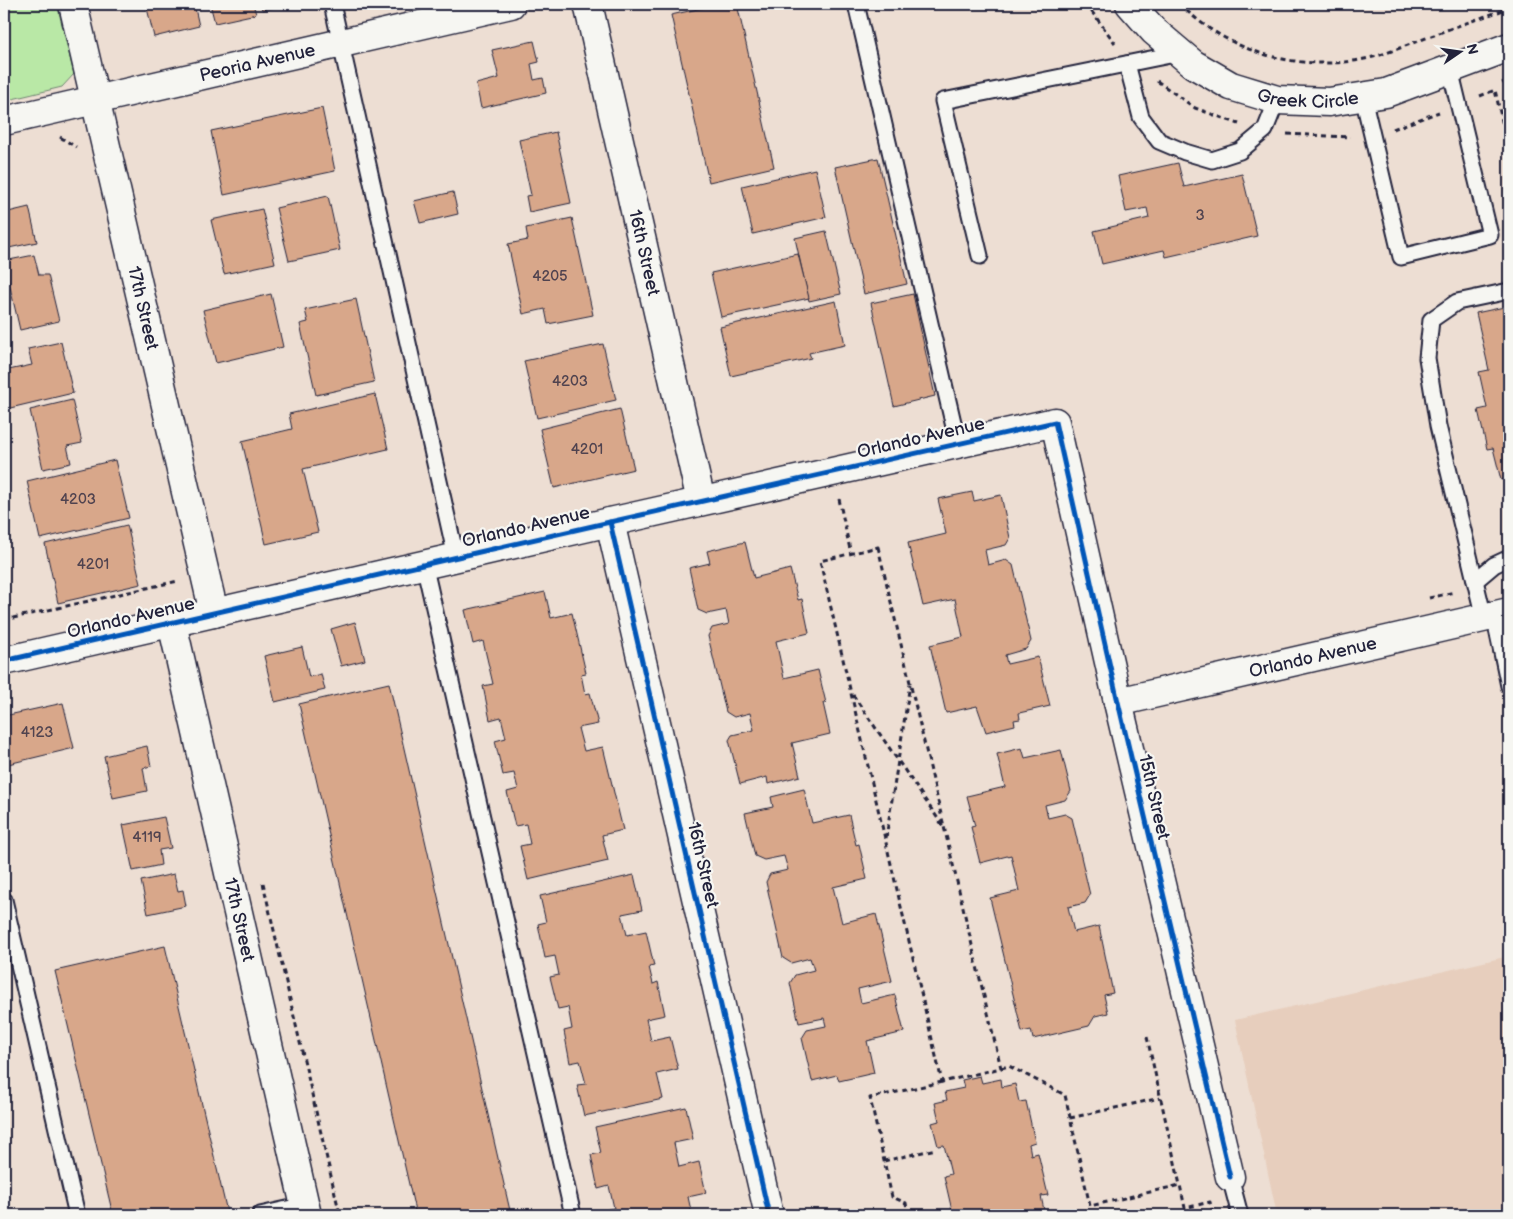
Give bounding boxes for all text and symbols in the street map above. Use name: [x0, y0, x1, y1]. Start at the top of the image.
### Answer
north arrow: [1436, 28, 1486, 78]
street label: Peoria Avenue: [198, 39, 317, 86]
text: N: [1463, 42, 1482, 56]
street label: Greek Circle: [1255, 84, 1360, 112]
house number: 3: [1195, 206, 1205, 225]
street label: 16th Street: [625, 208, 665, 298]
street label: 17th Street: [124, 264, 163, 352]
house number: 4205: [532, 267, 568, 286]
house number: 4203: [552, 372, 588, 391]
street label: Orlando Avenue: [855, 413, 987, 463]
house number: 4201: [571, 440, 603, 459]
house number: 4203: [60, 490, 96, 509]
street label: Orlando Avenue: [460, 502, 592, 552]
house number: 4201: [77, 555, 109, 574]
street label: Orlando Avenue: [65, 593, 197, 643]
street label: Orlando Avenue: [1247, 632, 1379, 682]
house number: 4123: [21, 723, 53, 742]
street label: 15th Street: [1134, 752, 1174, 842]
street label: 16th Street: [683, 820, 723, 910]
house number: 4119: [132, 828, 162, 847]
street label: 17th Street: [220, 875, 259, 964]

